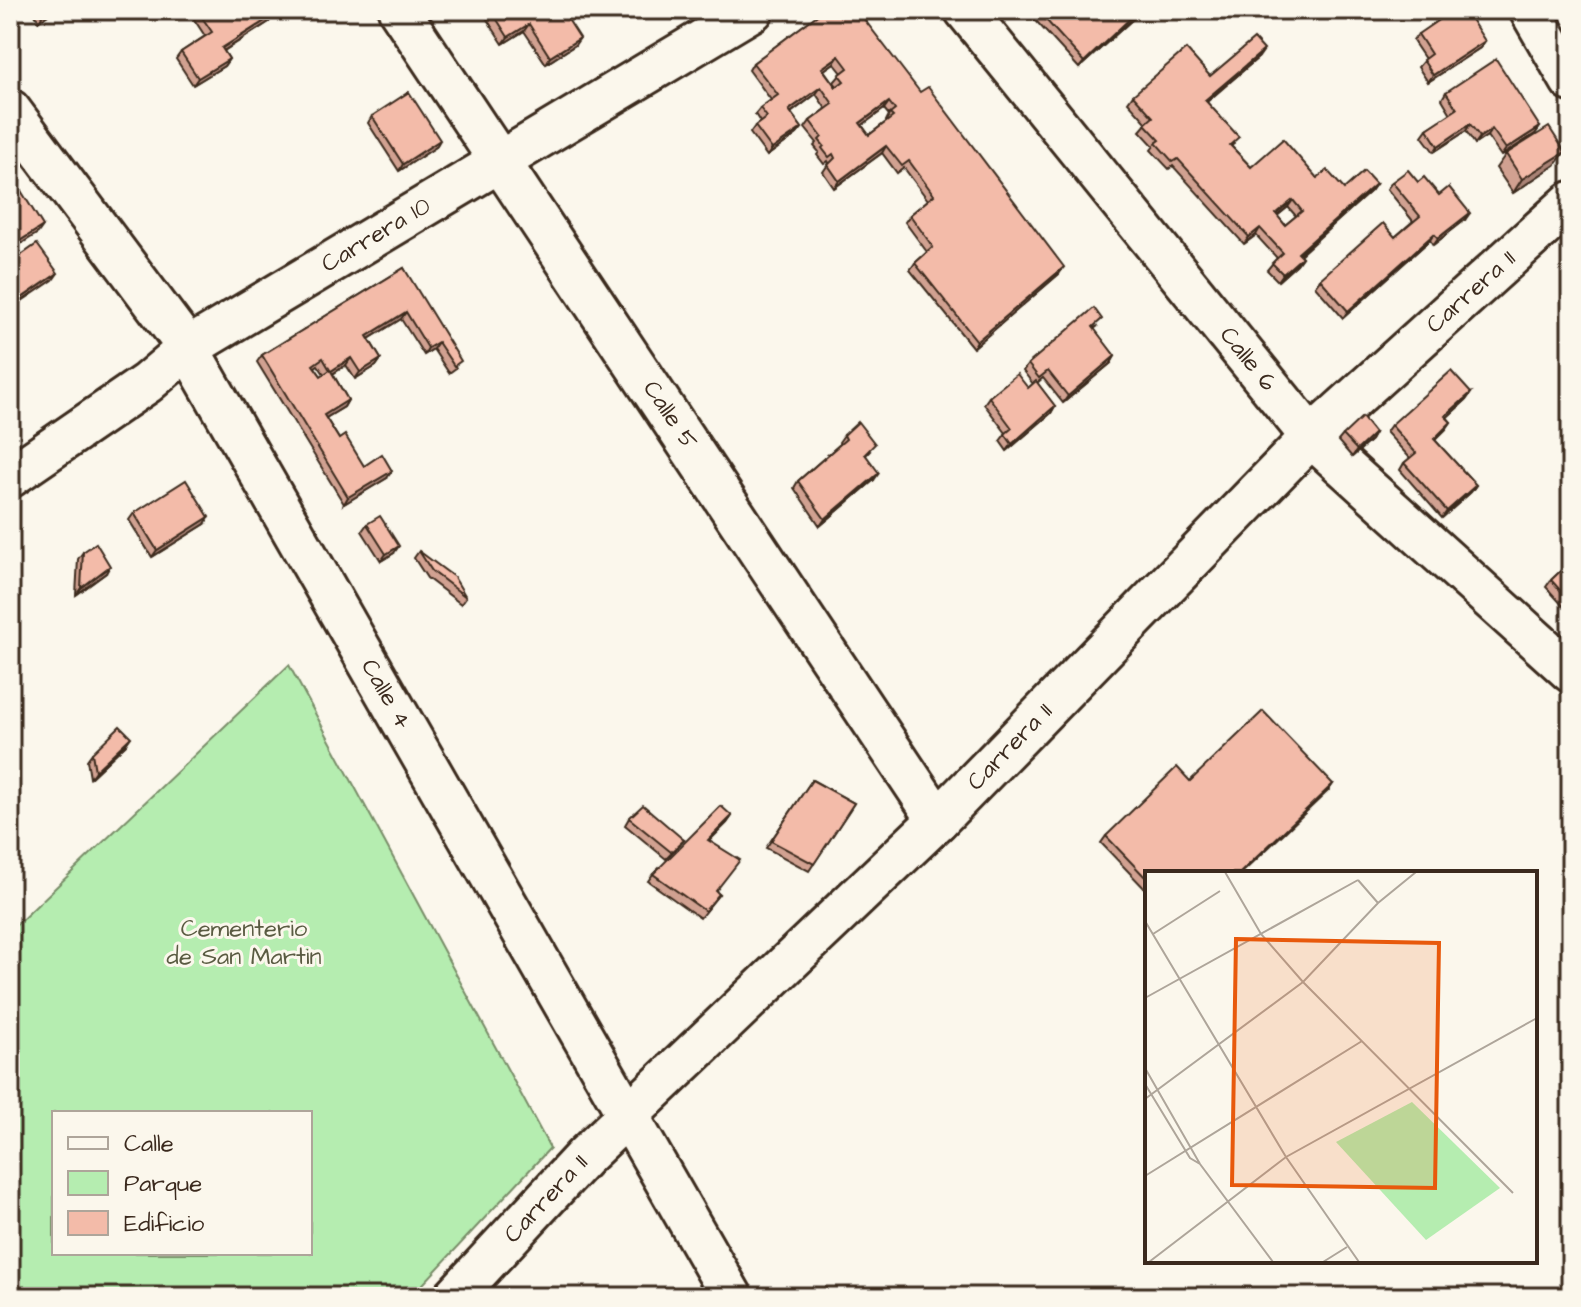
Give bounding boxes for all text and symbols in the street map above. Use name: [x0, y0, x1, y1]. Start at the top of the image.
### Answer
street label: Carrera 10: [315, 189, 437, 281]
street label: Carrera 11: [1419, 243, 1523, 341]
street label: Calle 6: [1211, 319, 1285, 399]
street label: Calle 5: [635, 374, 705, 456]
street label: Calle 4: [352, 653, 420, 735]
street label: Carrera 11: [960, 696, 1060, 798]
inset map: [1145, 871, 1537, 1263]
park label: Cementerio de San Martin: [167, 912, 321, 974]
legend: [52, 1111, 312, 1255]
text: Calle: [124, 1127, 174, 1161]
street label: Carrera 11: [496, 1147, 596, 1251]
text: Parque: [124, 1167, 202, 1201]
text: Edificio: [124, 1207, 205, 1241]

